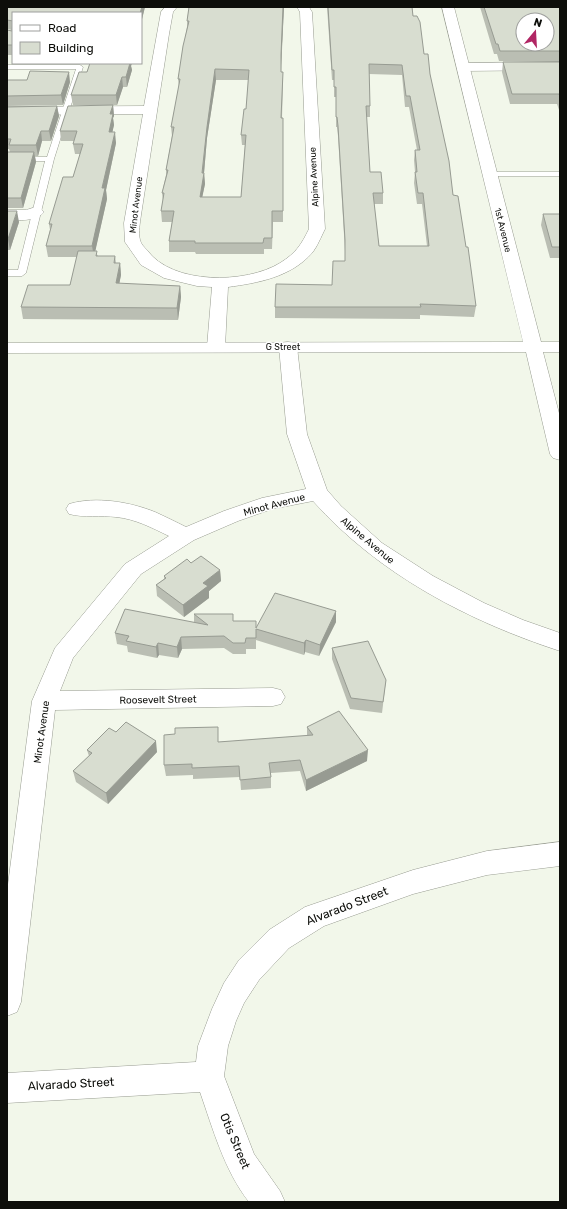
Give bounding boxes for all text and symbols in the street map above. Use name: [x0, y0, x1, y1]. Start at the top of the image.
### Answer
legend: [12, 12, 142, 64]
north arrow: [515, 12, 555, 52]
text: N: [532, 16, 544, 30]
text: Road: [48, 21, 76, 35]
text: Building: [48, 41, 94, 55]
street label: Alpine Avenue: [307, 147, 321, 207]
street label: Minot Avenue: [128, 176, 144, 234]
street label: 1st Avenue: [493, 207, 513, 253]
street label: G Street: [266, 342, 301, 352]
street label: Minot Avenue: [242, 491, 307, 519]
street label: Alpine Avenue: [338, 515, 397, 567]
street label: Roosevelt Street: [119, 693, 197, 707]
street label: Minot Avenue: [32, 700, 52, 764]
street label: Alvarado Street: [304, 884, 390, 928]
street label: Alvarado Street: [27, 1075, 115, 1093]
street label: Otis Street: [217, 1111, 253, 1171]

